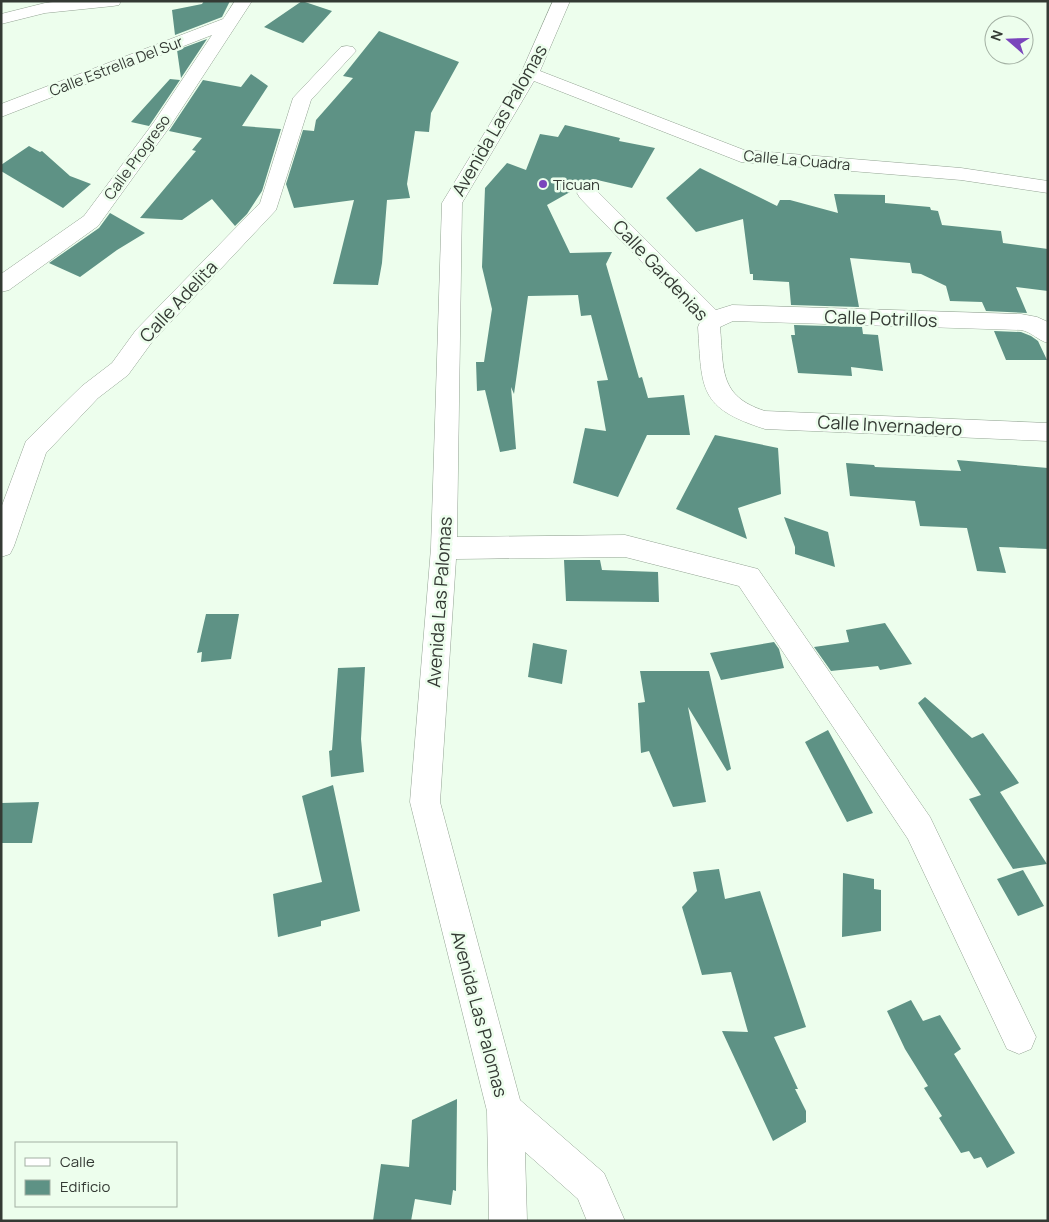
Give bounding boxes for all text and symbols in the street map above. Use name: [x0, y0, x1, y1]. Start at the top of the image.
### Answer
north arrow: [984, 15, 1034, 65]
text: N: [986, 27, 1007, 43]
street label: Calle Estrella Del Sur: [46, 31, 186, 101]
street label: Avenida Las Palomas: [446, 40, 552, 200]
street label: Calle Progreso: [99, 110, 175, 204]
street label: Calle La Cuadra: [743, 145, 851, 175]
place label: Ticuan: [553, 174, 600, 195]
marker: Ticuan: [537, 178, 549, 190]
street label: Calle Gardenias: [608, 214, 714, 326]
street label: Calle Adelita: [134, 255, 222, 347]
street label: Calle Potrillos: [824, 304, 938, 332]
street label: Calle Invernadero: [817, 409, 963, 441]
street label: Avenida Las Palomas: [421, 516, 457, 688]
street label: Avenida Las Palomas: [446, 928, 514, 1100]
legend: [15, 1142, 178, 1207]
text: Calle: [60, 1151, 95, 1172]
text: Edificio: [60, 1176, 111, 1197]

